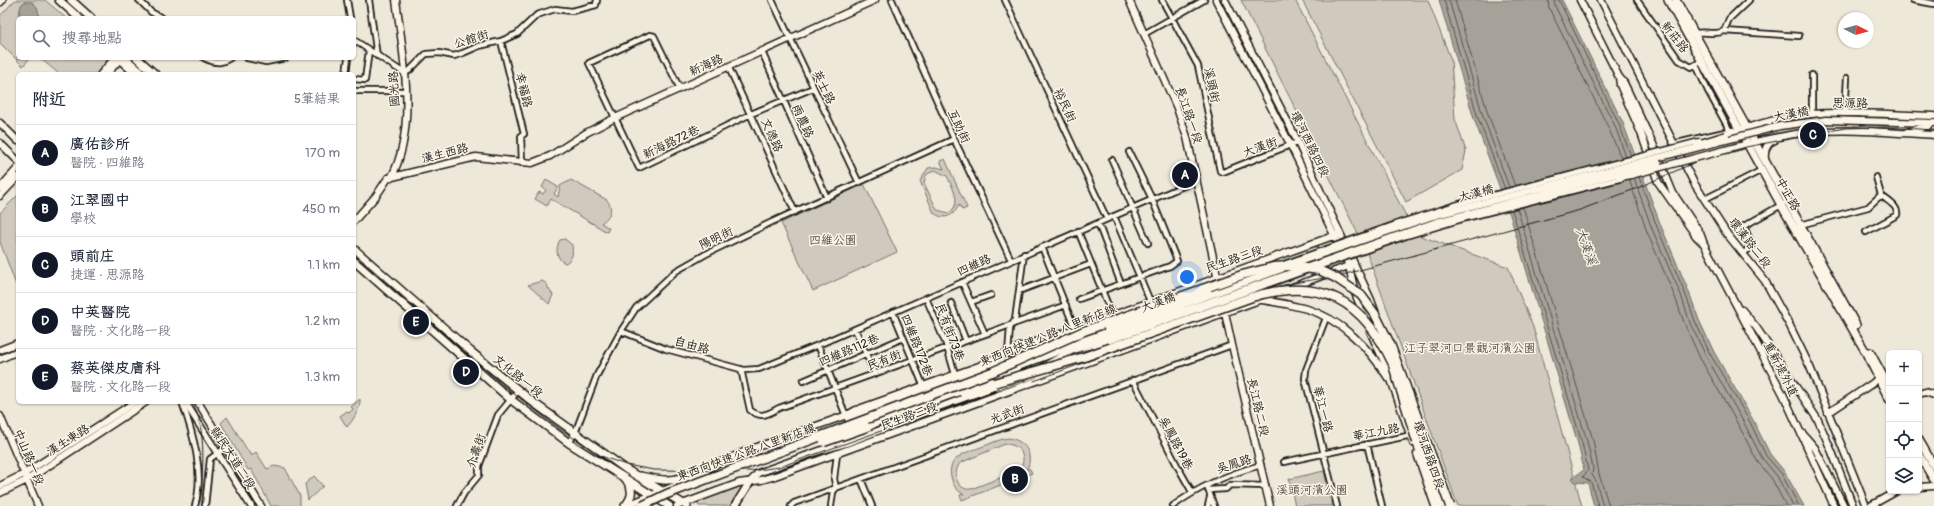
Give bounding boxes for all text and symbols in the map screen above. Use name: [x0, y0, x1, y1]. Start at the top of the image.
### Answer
north arrow: [1838, 12, 1874, 48]
search box: [16, 16, 356, 60]
street label: 新莊路: [1658, 19, 1692, 56]
icon: search: [30, 27, 52, 49]
street label: 公館街: [452, 27, 491, 52]
text: 搜尋地點: [62, 29, 122, 48]
street label: 新海路: [687, 51, 726, 80]
street label: 溪頭街: [1200, 66, 1223, 104]
street label: 英士路: [809, 68, 838, 107]
street label: 國光路: [386, 71, 403, 107]
street label: 幸福路: [512, 71, 535, 109]
street label: 長江路一段: [1172, 84, 1205, 146]
street label: 裕民街: [1050, 86, 1079, 125]
text: 附近: [32, 89, 66, 110]
text: 5筆結果: [294, 91, 340, 107]
street label: 思源路: [1832, 96, 1868, 111]
street label: 雨農路: [788, 102, 817, 141]
street label: 大漢橋: [1772, 104, 1810, 125]
street label: 互助街: [944, 107, 973, 146]
street label: 環河西路四段: [1287, 109, 1332, 180]
street label: 文德路: [757, 116, 786, 155]
pin: C: [1800, 120, 1826, 150]
street label: 新海路72巷: [640, 122, 702, 163]
street label: 大漢街: [1241, 134, 1280, 161]
text: 廣佑診所: [70, 135, 130, 154]
street label: 漢生西路: [420, 140, 470, 167]
text: A: [41, 145, 49, 161]
text: 170 m: [305, 145, 340, 161]
text: 醫院 · 四維路: [70, 155, 145, 171]
pin: A: [1172, 160, 1198, 190]
street label: 中正路: [1772, 175, 1803, 214]
street label: 大漢橋: [1457, 182, 1495, 205]
text: 江翠國中: [70, 191, 130, 210]
text: B: [41, 201, 49, 217]
text: 450 m: [302, 201, 340, 217]
text: 學校: [70, 211, 96, 227]
street label: 環漢路二段: [1725, 215, 1774, 272]
street label: 陽明街: [697, 224, 736, 253]
water label: 大漢溪: [1572, 225, 1601, 268]
park label: 四維公園: [809, 233, 857, 248]
street label: 民生路三段: [1203, 243, 1265, 276]
text: 頭前庄: [70, 247, 115, 266]
street label: 四維路: [955, 251, 994, 280]
text: C: [41, 257, 49, 273]
text: 1.1 km: [307, 257, 340, 273]
text: 捷運 · 思源路: [70, 267, 145, 283]
your location: [1177, 267, 1197, 287]
street label: 大漢橋: [1139, 289, 1178, 316]
street label: 民有街73巷: [932, 301, 967, 363]
street label: 東西向快速公路 八里新店線: [977, 301, 1119, 370]
text: 中英醫院: [70, 303, 130, 322]
pin: E: [403, 307, 429, 337]
street label: 四維路172巷: [897, 312, 936, 378]
text: D: [41, 313, 49, 329]
text: 1.2 km: [305, 313, 340, 329]
text: 醫院 · 文化路一段: [70, 323, 171, 339]
street label: 四維路112巷: [817, 331, 882, 370]
street label: 自由路: [673, 334, 711, 357]
street label: 重新堤外道: [1760, 339, 1801, 399]
park label: 江子翠河口景觀河濱公園: [1404, 341, 1536, 356]
street label: 民有街: [865, 347, 904, 374]
map controls: [1886, 350, 1922, 494]
button: +: [1886, 350, 1922, 386]
street label: 文化路一段: [490, 352, 546, 401]
pin: D: [453, 357, 479, 387]
text: 蔡英傑皮膚科: [70, 359, 160, 378]
text: E: [42, 369, 48, 385]
text: 1.3 km: [305, 369, 340, 385]
street label: 長江路二段: [1243, 376, 1272, 438]
text: 醫院 · 文化路一段: [70, 379, 171, 395]
street label: 華江一路: [1309, 384, 1336, 434]
button: −: [1886, 386, 1922, 422]
street label: 民生路三段: [878, 399, 940, 434]
street label: 光武街: [988, 401, 1027, 428]
street label: 吳鳳路19巷: [1155, 414, 1196, 473]
street label: 環河西路四段: [1410, 419, 1447, 492]
street label: 東西向快速公路 八里新店線: [675, 420, 818, 485]
street label: 漢生東路: [44, 421, 93, 460]
street label: 華江九路: [1351, 421, 1401, 444]
button: locate: [1886, 422, 1922, 458]
street label: 縣民大道二段: [207, 424, 258, 493]
street label: 中山路一段: [10, 427, 47, 488]
street label: 介壽街: [464, 432, 489, 471]
street label: 吳鳳路: [1215, 452, 1254, 477]
button: layers: [1886, 458, 1922, 494]
pin: B: [1002, 464, 1028, 494]
park label: 溪頭河濱公園: [1276, 483, 1348, 498]

